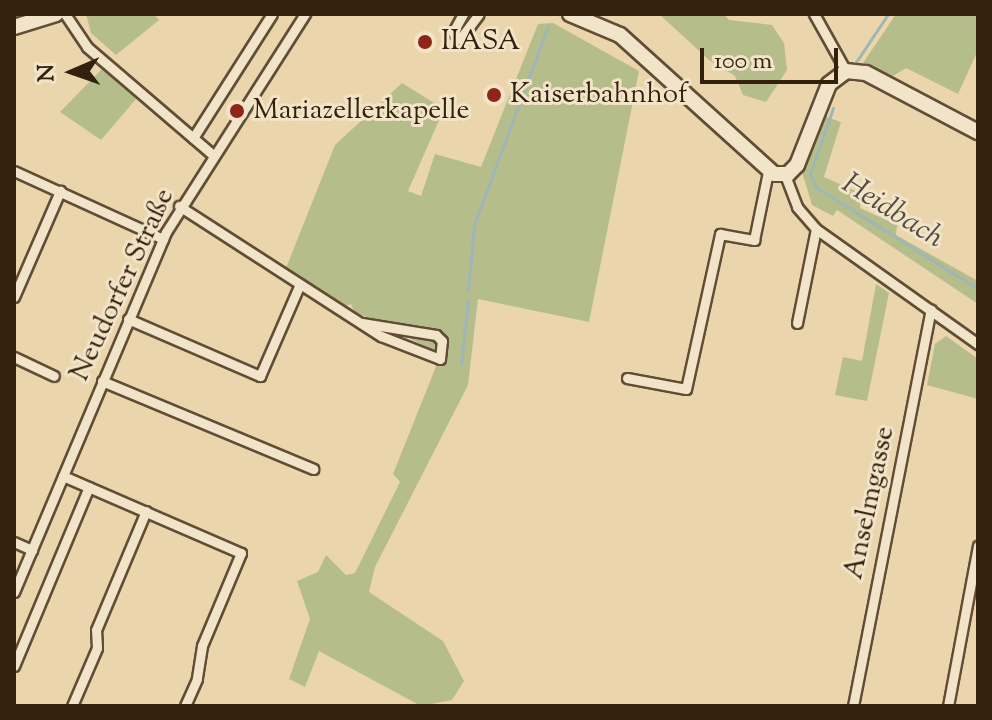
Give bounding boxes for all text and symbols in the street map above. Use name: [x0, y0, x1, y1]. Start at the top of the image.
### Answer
place label: IIASA: [441, 25, 520, 59]
north arrow: [32, 32, 112, 112]
scale bar: [704, 32, 842, 82]
marker: IIASA: [416, 33, 434, 51]
text: 100 m: [714, 45, 772, 79]
text: N: [32, 64, 64, 82]
place label: Kaiserbahnhof: [510, 78, 688, 112]
marker: Kaiserbahnhof: [485, 86, 503, 104]
place label: Mariazellerkapelle: [253, 94, 470, 128]
marker: Mariazellerkapelle: [228, 102, 246, 120]
water label: Heidbach: [835, 167, 949, 257]
street label: Neudorfer Straße: [64, 183, 182, 387]
street label: Anselmgasse: [837, 423, 903, 583]

